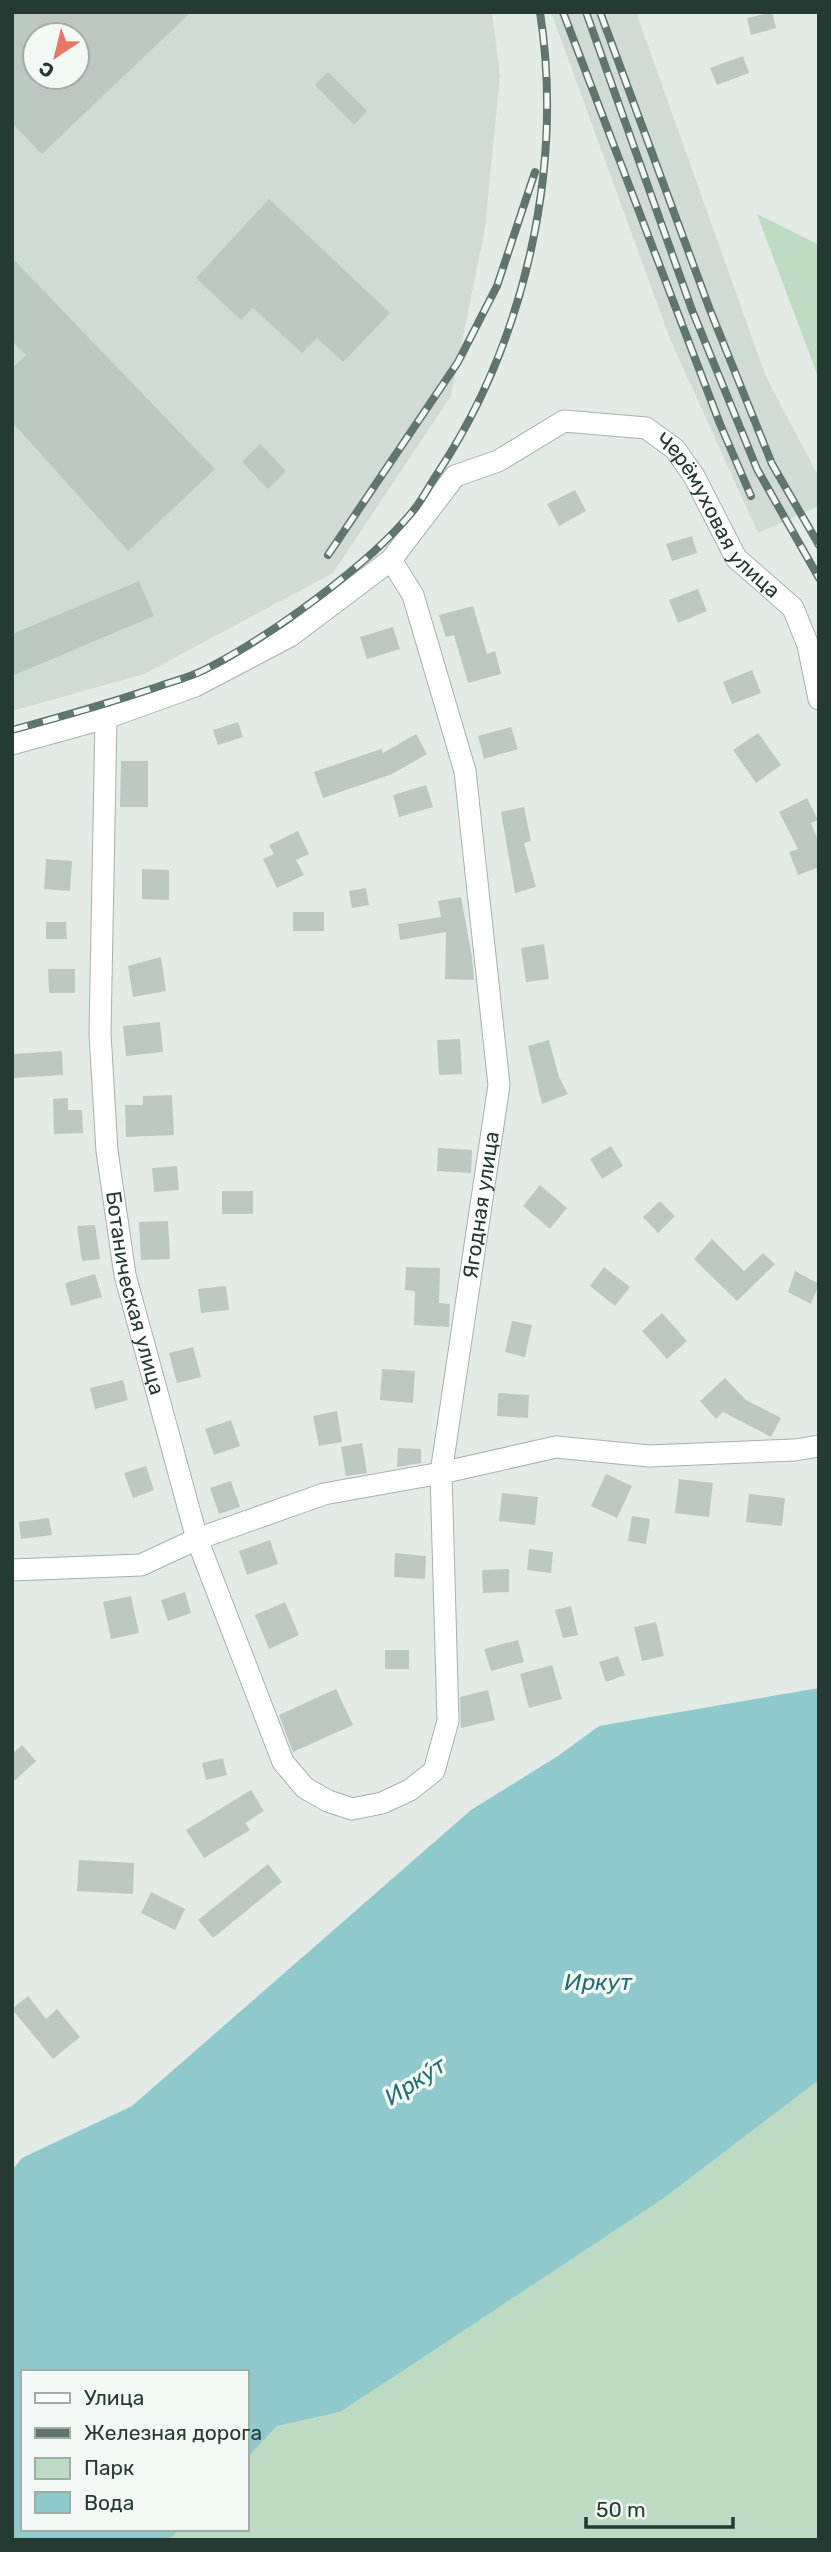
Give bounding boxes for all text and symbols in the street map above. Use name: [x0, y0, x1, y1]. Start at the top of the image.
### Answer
north arrow: [21, 21, 91, 91]
text: С: [34, 56, 59, 83]
street label: Черёмуховая улица: [652, 427, 785, 603]
street label: Ягодная улица: [457, 1130, 504, 1280]
street label: Ботаническая улица: [101, 1189, 170, 1397]
water label: Иркут: [564, 1968, 633, 1996]
water label: Ирку́т: [379, 2050, 452, 2111]
legend: [21, 2370, 248, 2531]
text: Улица: [84, 2385, 144, 2410]
text: Железная дорога: [84, 2420, 262, 2445]
text: Парк: [84, 2455, 134, 2480]
scale bar: [586, 2486, 733, 2530]
text: Вода: [84, 2490, 134, 2515]
text: 50 m: [596, 2497, 646, 2522]

